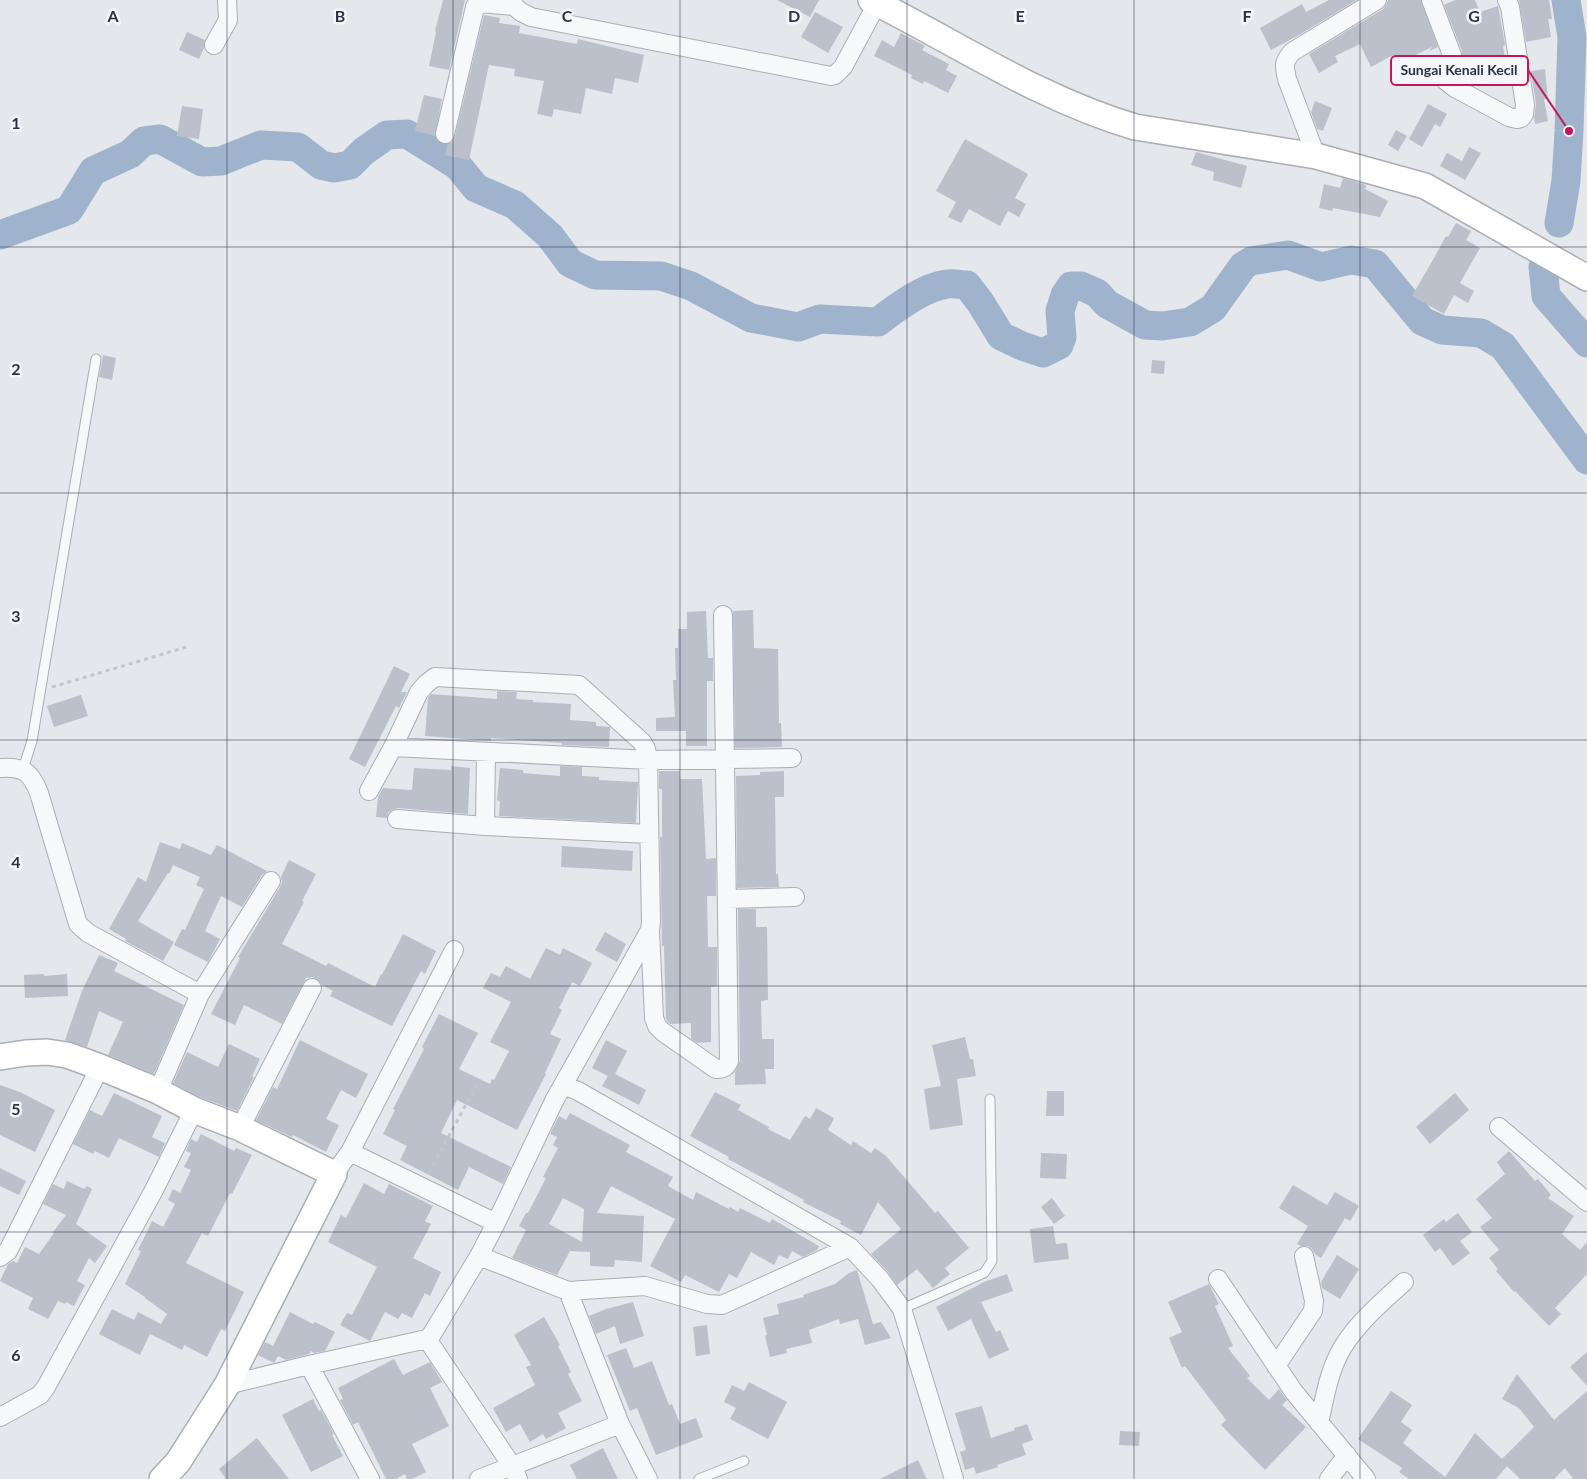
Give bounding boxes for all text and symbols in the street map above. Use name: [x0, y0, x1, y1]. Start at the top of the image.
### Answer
text: A: [106, 6, 119, 25]
text: B: [335, 6, 345, 25]
text: C: [562, 6, 573, 25]
text: D: [788, 6, 800, 25]
text: E: [1015, 6, 1025, 25]
text: F: [1242, 6, 1252, 25]
text: G: [1468, 6, 1480, 25]
callout: Sungai Kenali Kecil: [1391, 56, 1528, 85]
text: Sungai Kenali Kecil: [1400, 61, 1518, 78]
text: 1: [11, 113, 21, 132]
text: 2: [11, 359, 21, 378]
text: 3: [11, 606, 21, 625]
text: 4: [11, 852, 21, 871]
text: 5: [11, 1099, 21, 1118]
text: 6: [11, 1345, 21, 1364]

